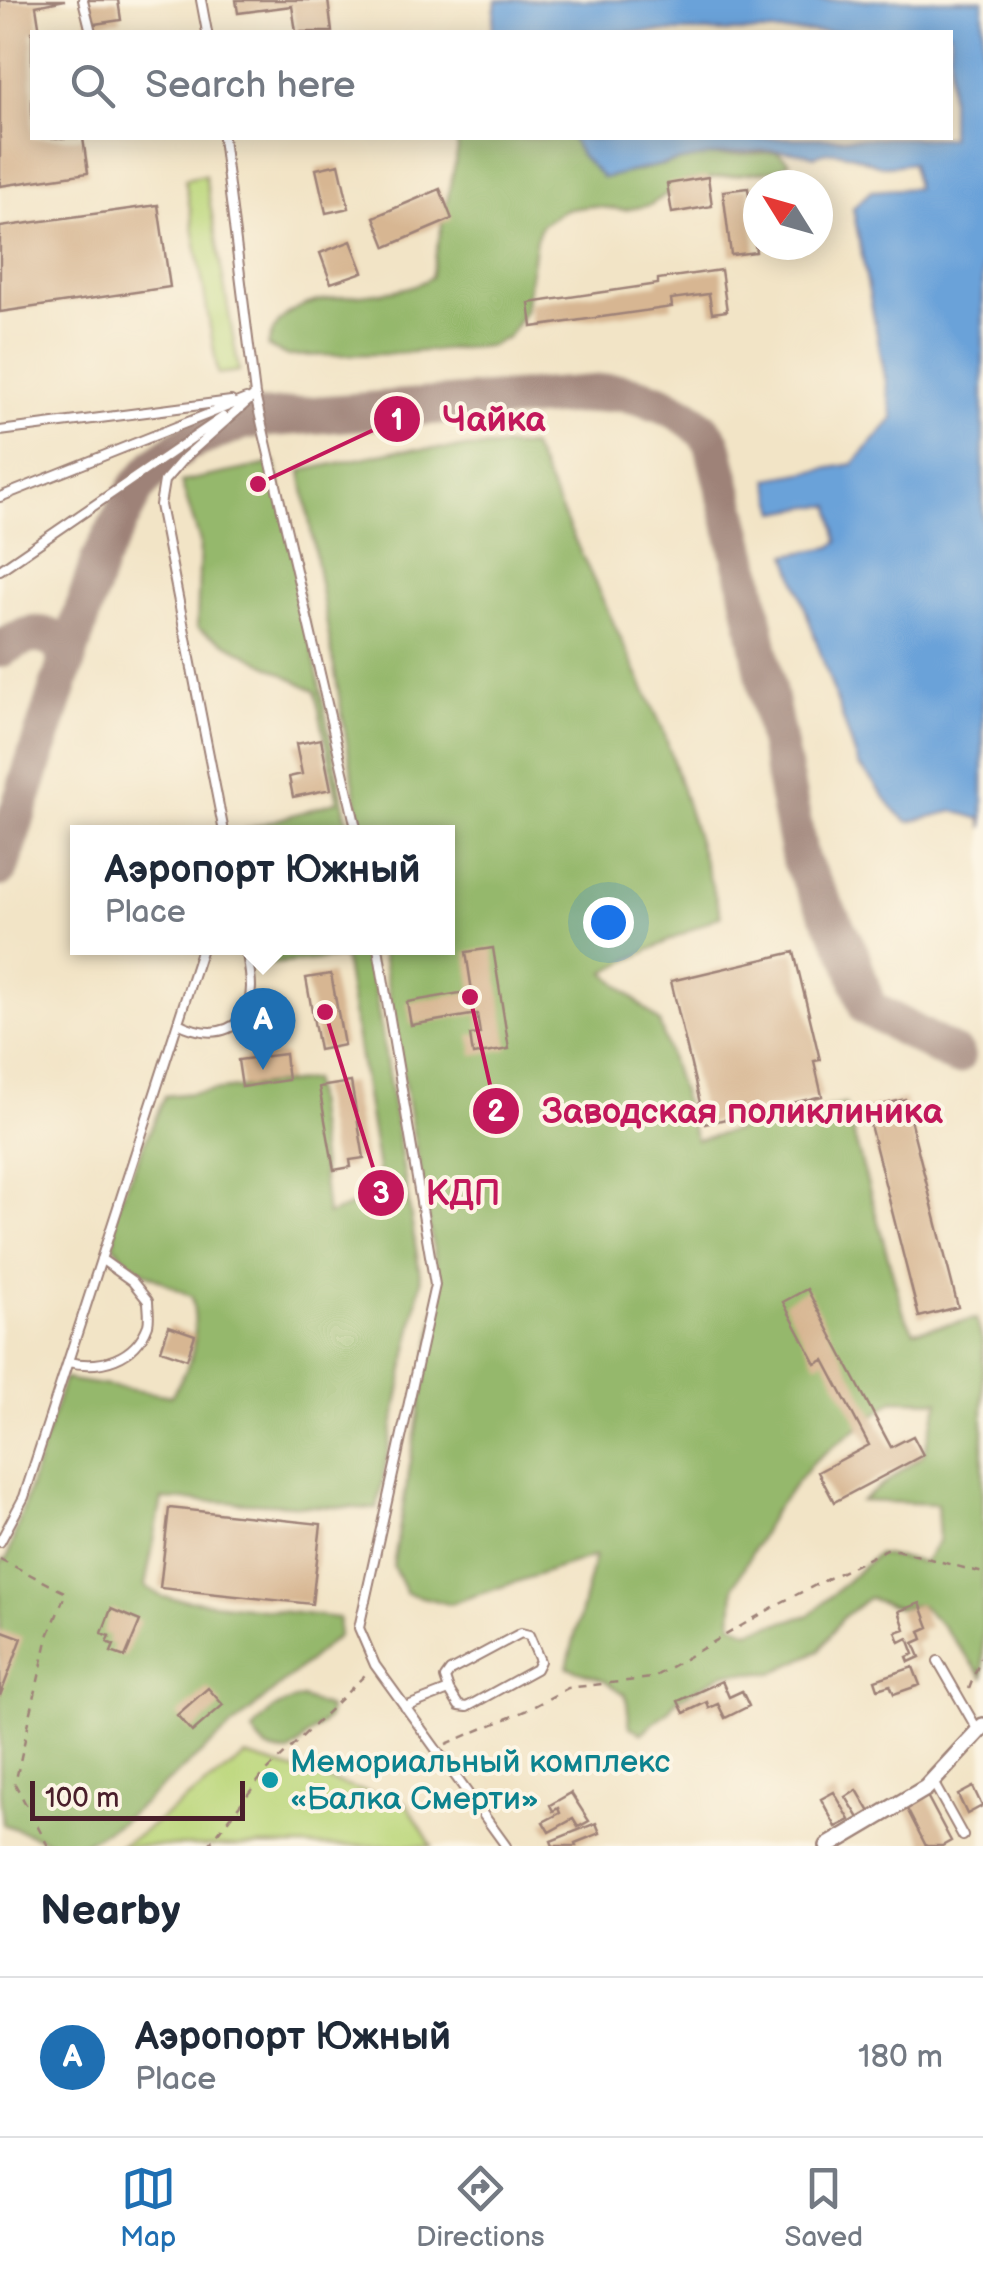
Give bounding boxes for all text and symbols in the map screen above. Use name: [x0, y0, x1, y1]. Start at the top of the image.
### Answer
search box: [30, 30, 953, 140]
icon: search: [65, 58, 120, 113]
text: Search here: [145, 63, 356, 108]
north arrow: [743, 170, 833, 260]
callout: Чайка: [372, 387, 566, 452]
text: Чайка: [442, 399, 546, 442]
text: 1: [391, 403, 403, 439]
popup: [70, 825, 455, 955]
text: Аэропорт Южный: [105, 848, 420, 893]
text: Place: [105, 893, 186, 932]
your location: [583, 897, 634, 948]
pin: A: [230, 988, 296, 1070]
callout: Заводская поликлиника: [471, 1078, 963, 1143]
text: Заводская поликлиника: [541, 1091, 943, 1134]
text: 2: [487, 1094, 505, 1130]
callout: КДП: [356, 1160, 520, 1225]
text: КДП: [426, 1173, 500, 1216]
text: 3: [372, 1176, 390, 1212]
place label: Мемориальный комплекс «Балка Смерти»: [290, 1743, 671, 1819]
marker: Мемориальный комплекс «Балка Смерти»: [259, 1769, 281, 1791]
scale bar: [30, 1776, 245, 1820]
text: 100 m: [45, 1782, 119, 1815]
text: Nearby: [40, 1886, 180, 1937]
text: Аэропорт Южный: [135, 2015, 451, 2060]
text: A: [63, 2038, 82, 2077]
text: 180 m: [858, 2038, 943, 2077]
text: Place: [135, 2060, 216, 2099]
tab: Map: [120, 2161, 176, 2254]
tab: Directions: [416, 2161, 545, 2254]
tab: Saved: [785, 2161, 863, 2254]

